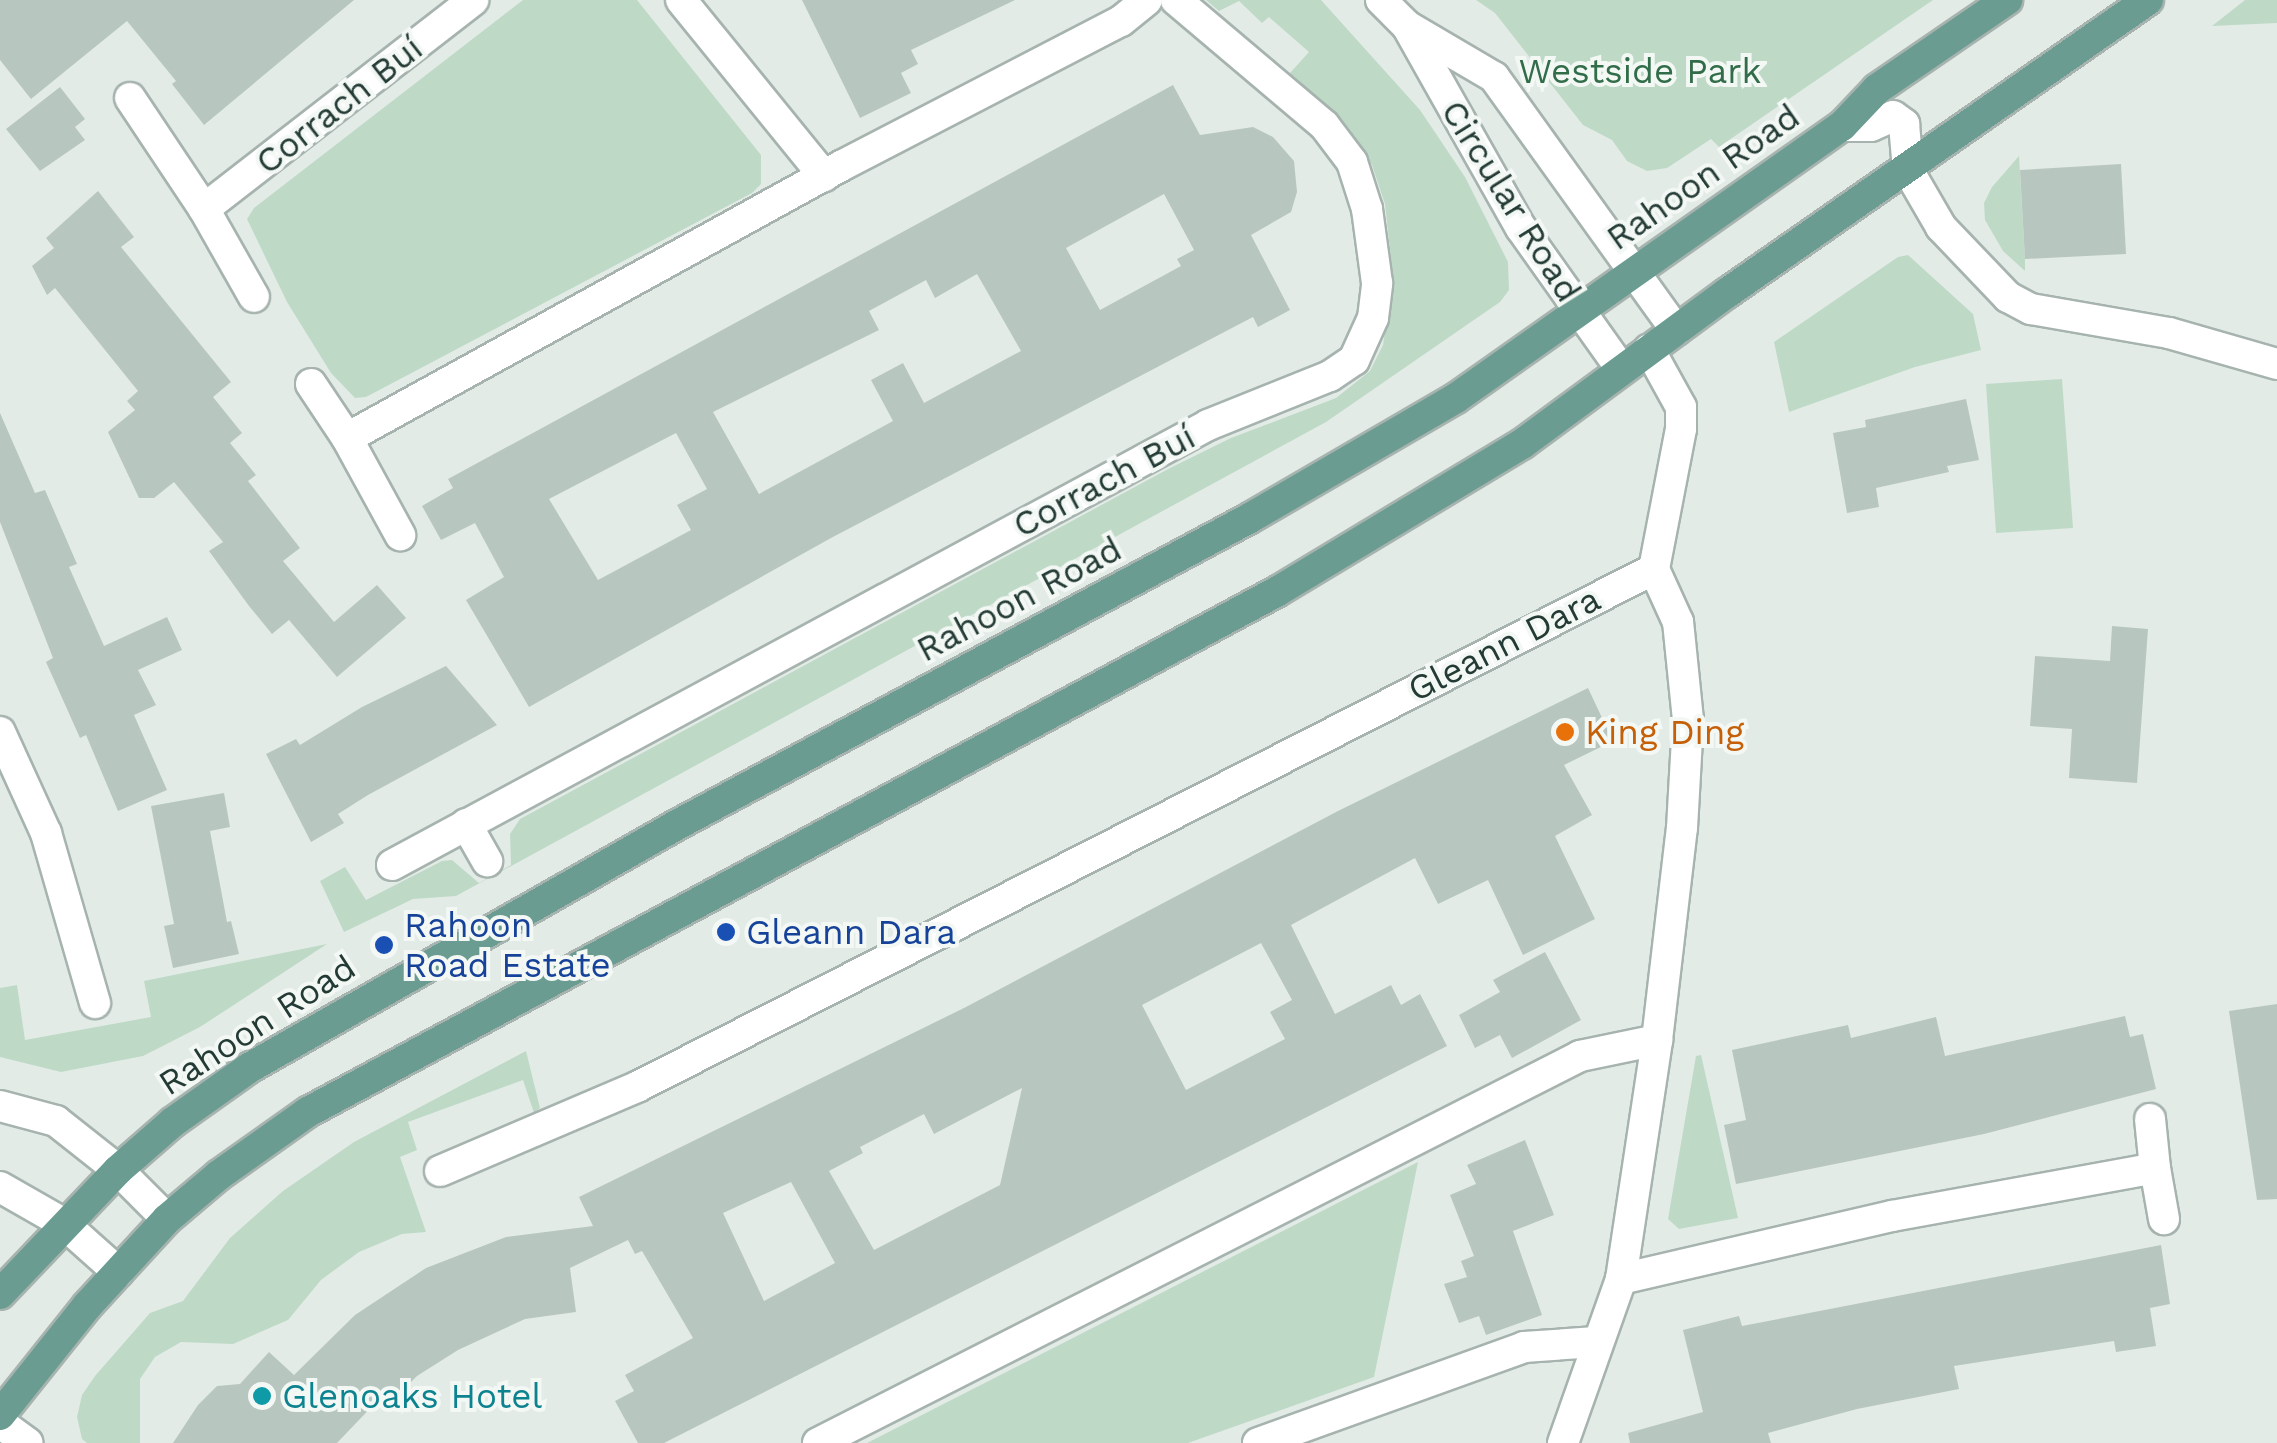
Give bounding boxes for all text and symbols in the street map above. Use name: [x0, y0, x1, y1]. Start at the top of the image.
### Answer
street label: Corrach Buí: [247, 27, 431, 183]
park label: Westside Park: [1519, 50, 1761, 92]
street label: Circular Road: [1432, 92, 1590, 310]
street label: Rahoon Road: [1598, 95, 1808, 259]
street label: Corrach Buí: [1006, 416, 1202, 546]
street label: Rahoon Road: [909, 527, 1129, 671]
street label: Gleann Dara: [1401, 578, 1607, 710]
place label: King Ding: [1585, 711, 1744, 753]
marker: King Ding: [1554, 721, 1576, 743]
place label: Rahoon Road Estate: [404, 904, 611, 986]
place label: Gleann Dara: [746, 911, 956, 953]
marker: Gleann Dara: [715, 921, 737, 943]
marker: Rahoon Road Estate: [373, 934, 395, 956]
street label: Rahoon Road: [151, 946, 363, 1104]
place label: Glenoaks Hotel: [282, 1375, 542, 1417]
marker: Glenoaks Hotel: [251, 1385, 273, 1407]

